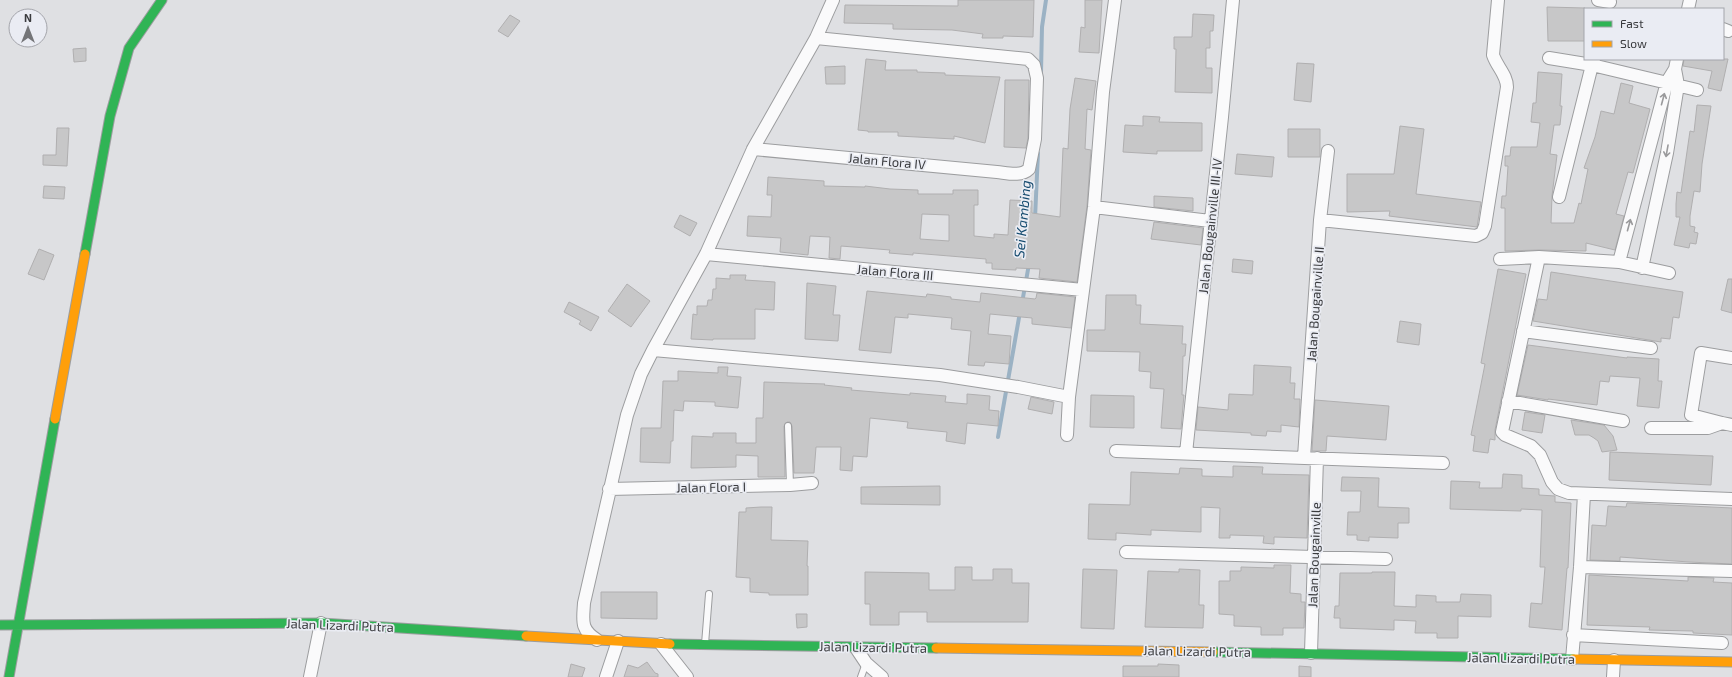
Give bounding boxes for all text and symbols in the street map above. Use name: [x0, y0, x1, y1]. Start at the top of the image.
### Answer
north arrow: [8, 8, 48, 48]
legend: [1584, 8, 1724, 60]
text: N: [24, 11, 32, 24]
text: Fast: [1620, 16, 1644, 30]
text: Slow: [1620, 36, 1647, 50]
one-way arrow: [1660, 93, 1667, 106]
one-way arrow: [1663, 144, 1671, 157]
street label: Jalan Flora IV: [848, 150, 927, 172]
street label: Jalan Bougainville III-IV: [1195, 157, 1225, 294]
water label: Sei Kambing: [1010, 179, 1034, 259]
one-way arrow: [1626, 218, 1633, 231]
street label: Jalan Bougainville II: [1303, 246, 1327, 362]
street label: Jalan Flora III: [856, 261, 934, 283]
street label: Jalan Flora I: [676, 478, 746, 496]
street label: Jalan Bougainville: [1304, 502, 1324, 608]
street label: Jalan Lizardi Putra: [286, 615, 394, 635]
street label: Jalan Lizardi Putra: [819, 638, 927, 656]
street label: Jalan Lizardi Putra: [1143, 642, 1251, 660]
street label: Jalan Lizardi Putra: [1467, 649, 1575, 667]

